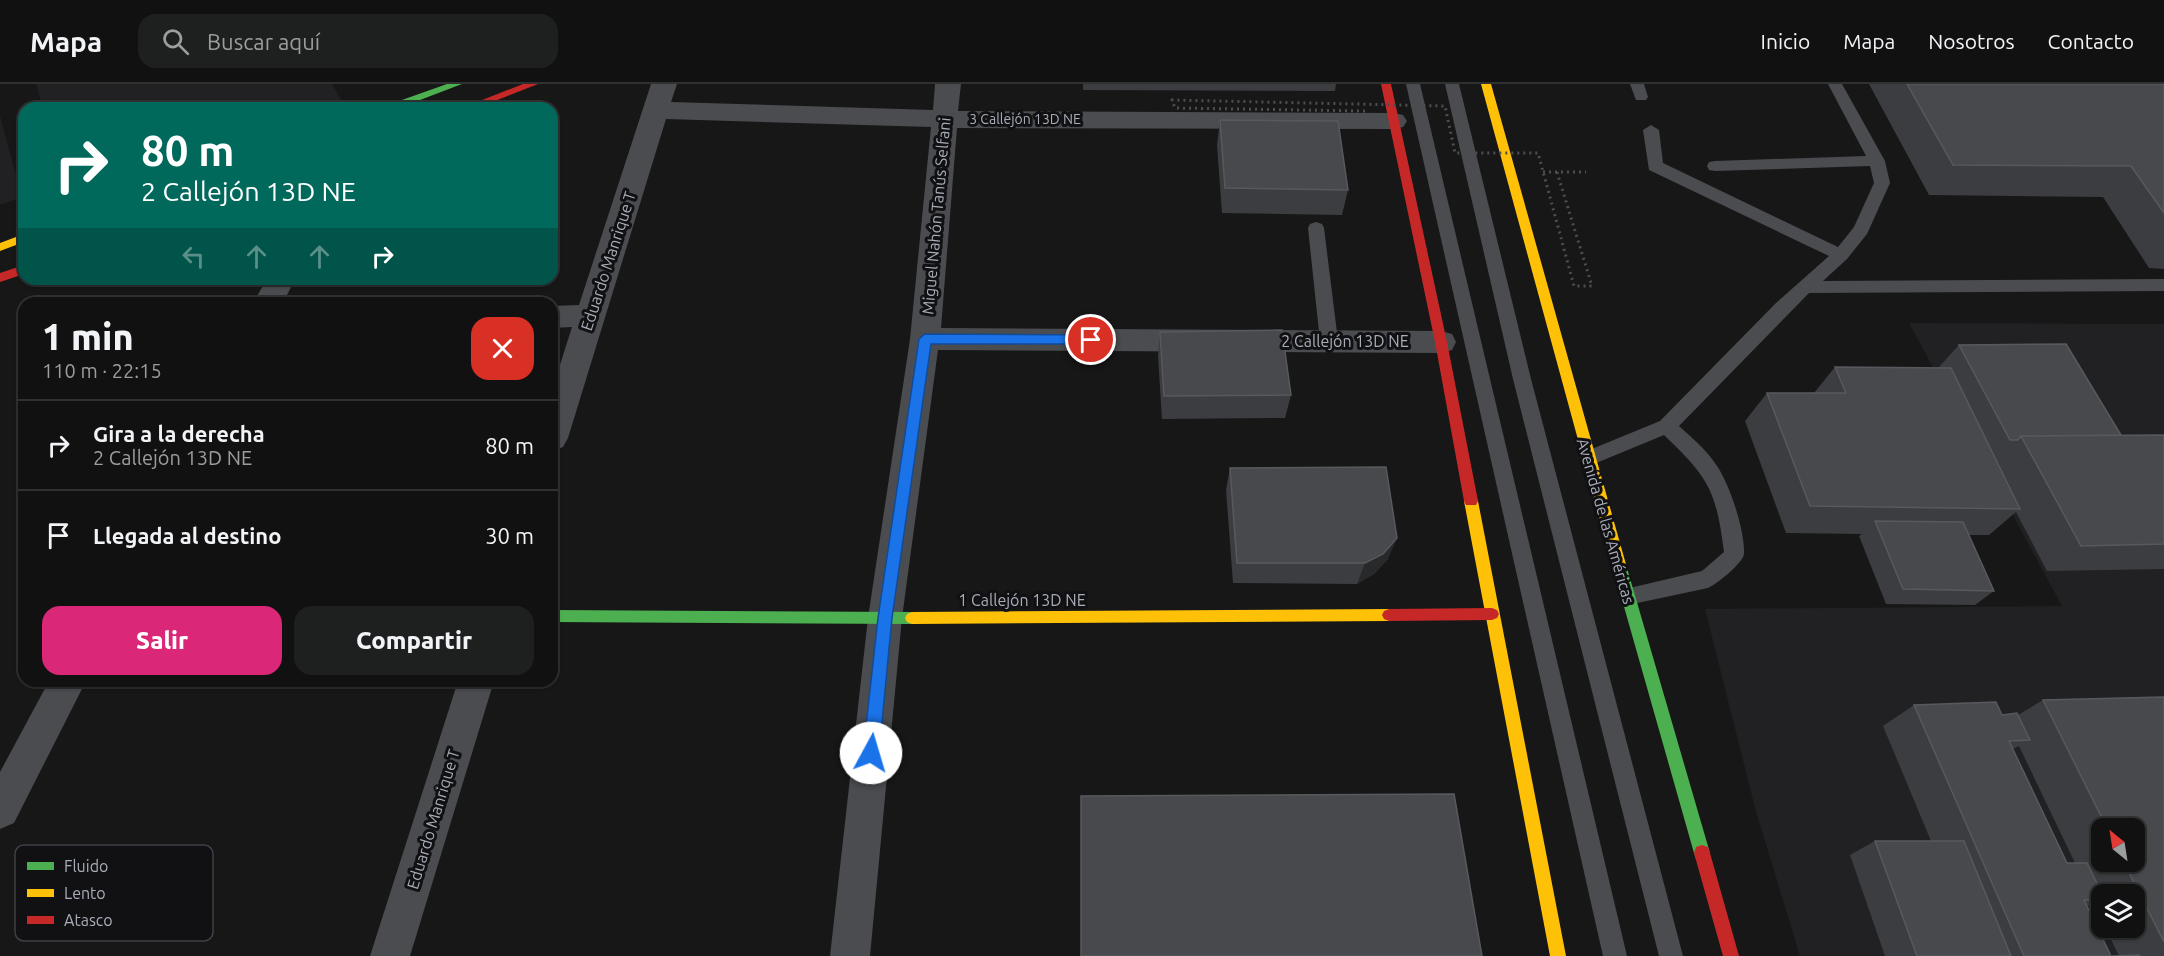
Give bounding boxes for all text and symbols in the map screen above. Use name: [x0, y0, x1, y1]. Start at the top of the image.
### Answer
search box: [138, 14, 558, 68]
icon: search: [159, 25, 192, 58]
text: Mapa: [30, 26, 102, 57]
text: Buscar aquí: [207, 29, 320, 54]
text: Inicio: [1761, 29, 1810, 53]
text: Mapa: [1843, 29, 1895, 53]
text: Nosotros: [1928, 29, 2015, 53]
text: Contacto: [2048, 29, 2134, 53]
street label: 3 Callejón 13D NE: [969, 111, 1081, 127]
street label: Miguel Nahón Tanús Selfani: [918, 117, 954, 315]
icon: right: [42, 126, 120, 204]
text: 80 m: [141, 127, 235, 174]
text: 2 Callejón 13D NE: [141, 176, 356, 206]
street label: Eduardo Manrique T: [577, 189, 639, 333]
icon: left: [177, 240, 210, 273]
icon: ahead: [240, 240, 273, 273]
icon: ahead: [303, 240, 336, 273]
icon: right: [366, 240, 399, 273]
pin: [1065, 314, 1116, 365]
text: 1 min: [42, 316, 134, 357]
button: close: [471, 317, 534, 380]
icon: arrive: [1074, 323, 1107, 356]
street label: 2 Callejón 13D NE: [1281, 332, 1409, 350]
text: 110 m · 22:15: [42, 359, 162, 382]
text: Gira a la derecha: [93, 421, 265, 446]
icon: right: [42, 429, 75, 462]
text: 80 m: [485, 433, 534, 458]
street label: Avenida de las Américas: [1574, 436, 1638, 606]
text: 2 Callejón 13D NE: [93, 446, 252, 469]
icon: arrive: [42, 519, 75, 552]
text: Llegada al destino: [93, 523, 281, 548]
text: 30 m: [485, 523, 534, 548]
street label: 1 Callejón 13D NE: [958, 591, 1086, 609]
button: Salir: [42, 606, 282, 675]
button: Compartir: [294, 606, 534, 675]
position arrow: [839, 721, 903, 785]
street label: Eduardo Manrique T: [403, 747, 463, 891]
north arrow: [2091, 818, 2145, 872]
map controls: [2091, 818, 2145, 938]
legend: [15, 845, 213, 941]
text: Fluido: [64, 857, 108, 875]
text: Lento: [64, 884, 106, 902]
button: layers: [2091, 884, 2145, 938]
text: Atasco: [64, 911, 113, 929]

